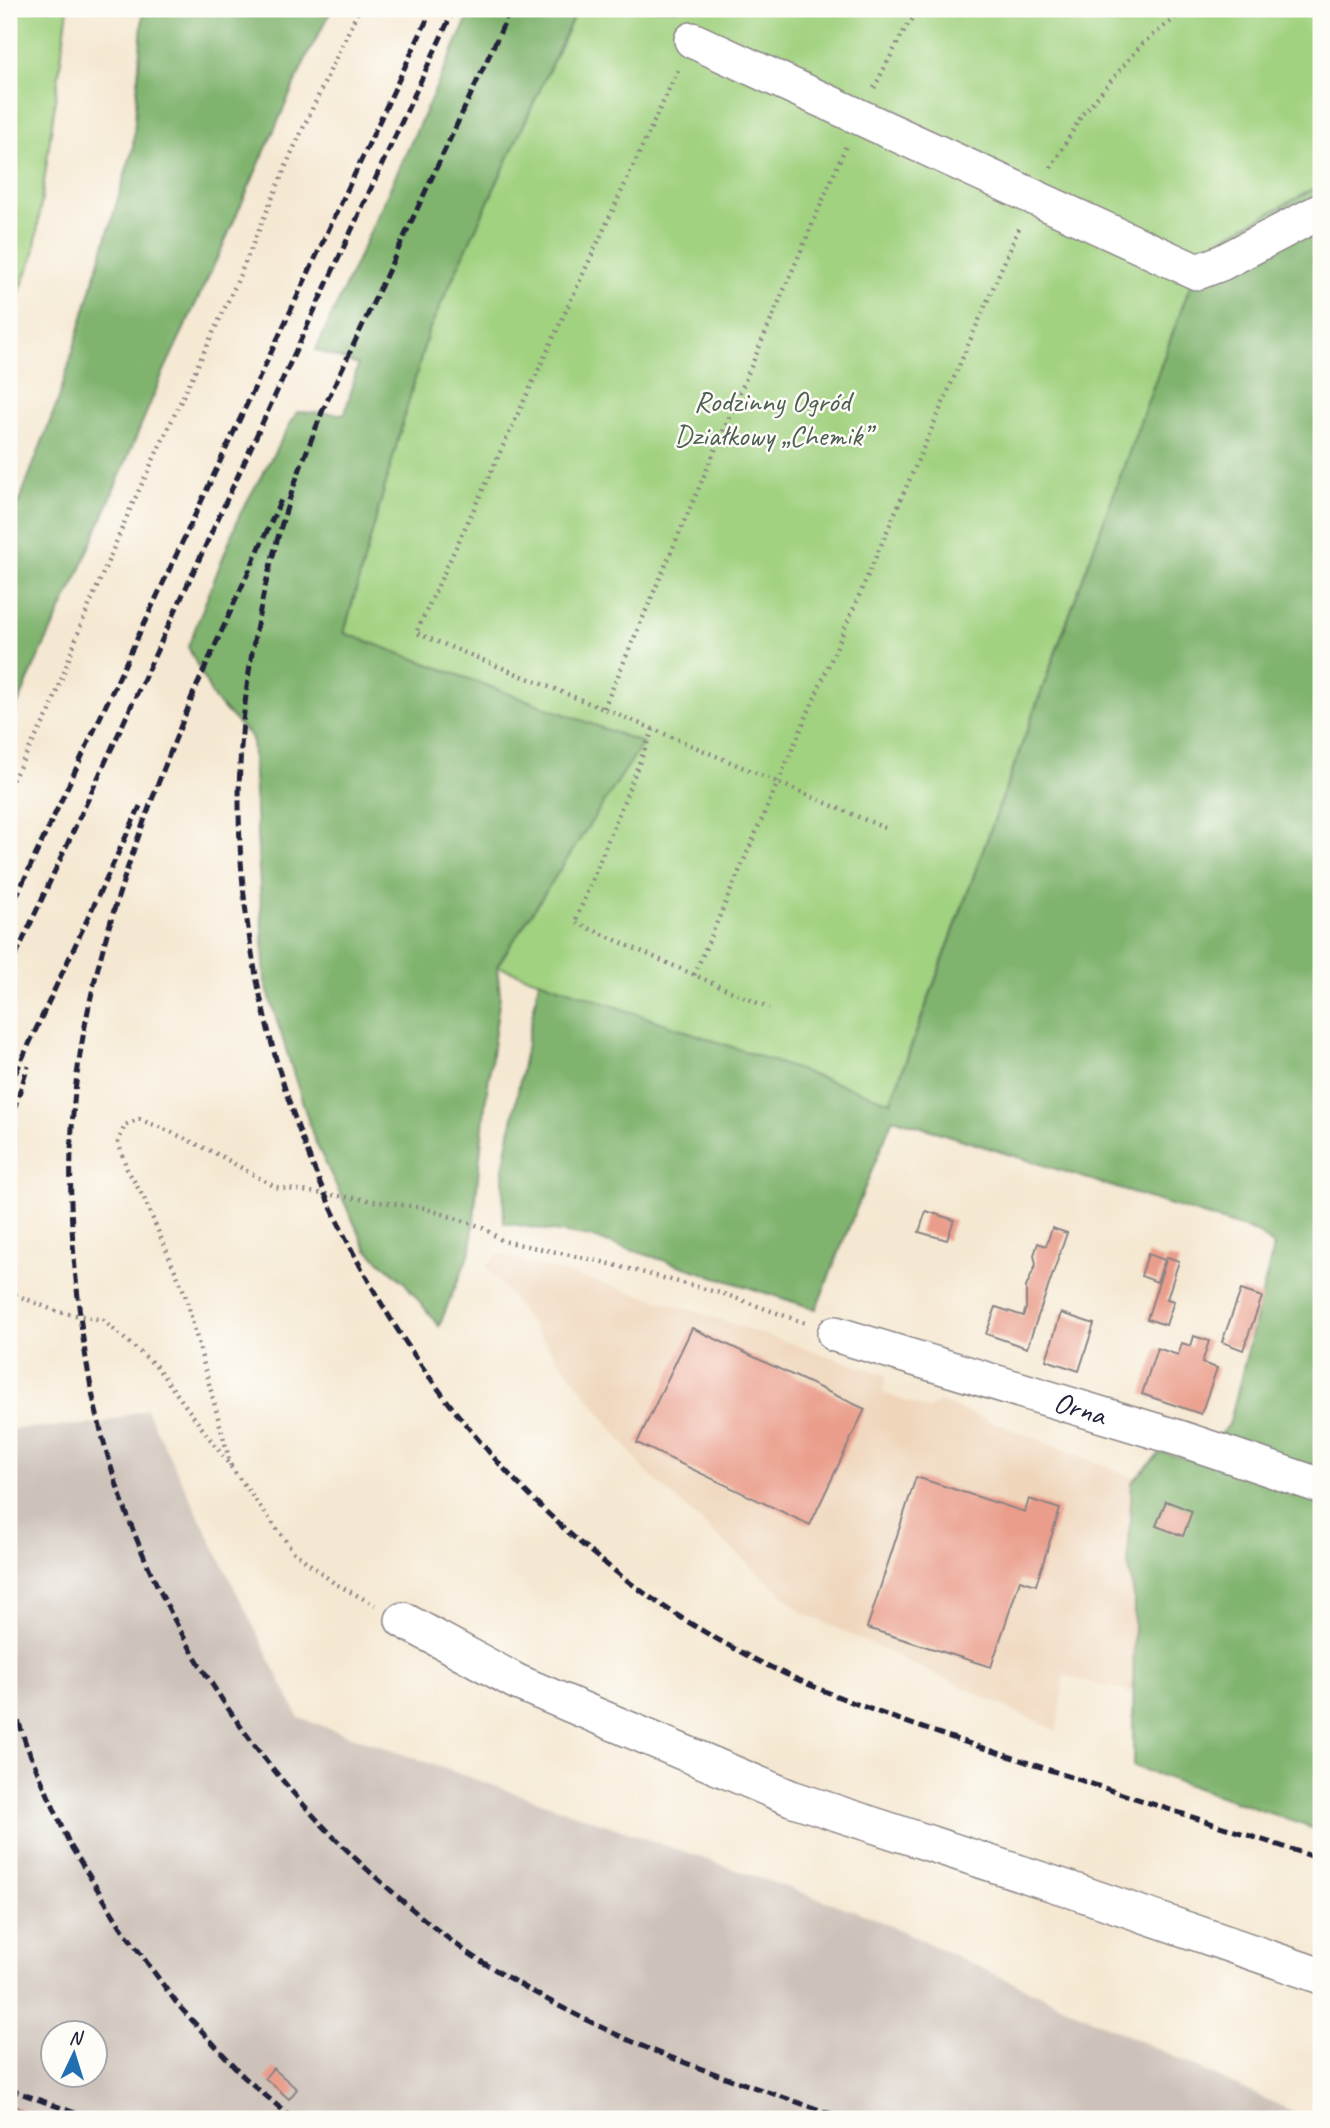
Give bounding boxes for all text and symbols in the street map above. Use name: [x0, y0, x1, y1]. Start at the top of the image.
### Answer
park label: Rodzinny Ogród Działkowy „Chemik”: [674, 382, 877, 454]
street label: Orna: [1049, 1382, 1112, 1434]
north arrow: [38, 2020, 108, 2090]
text: N: [68, 2026, 85, 2051]

